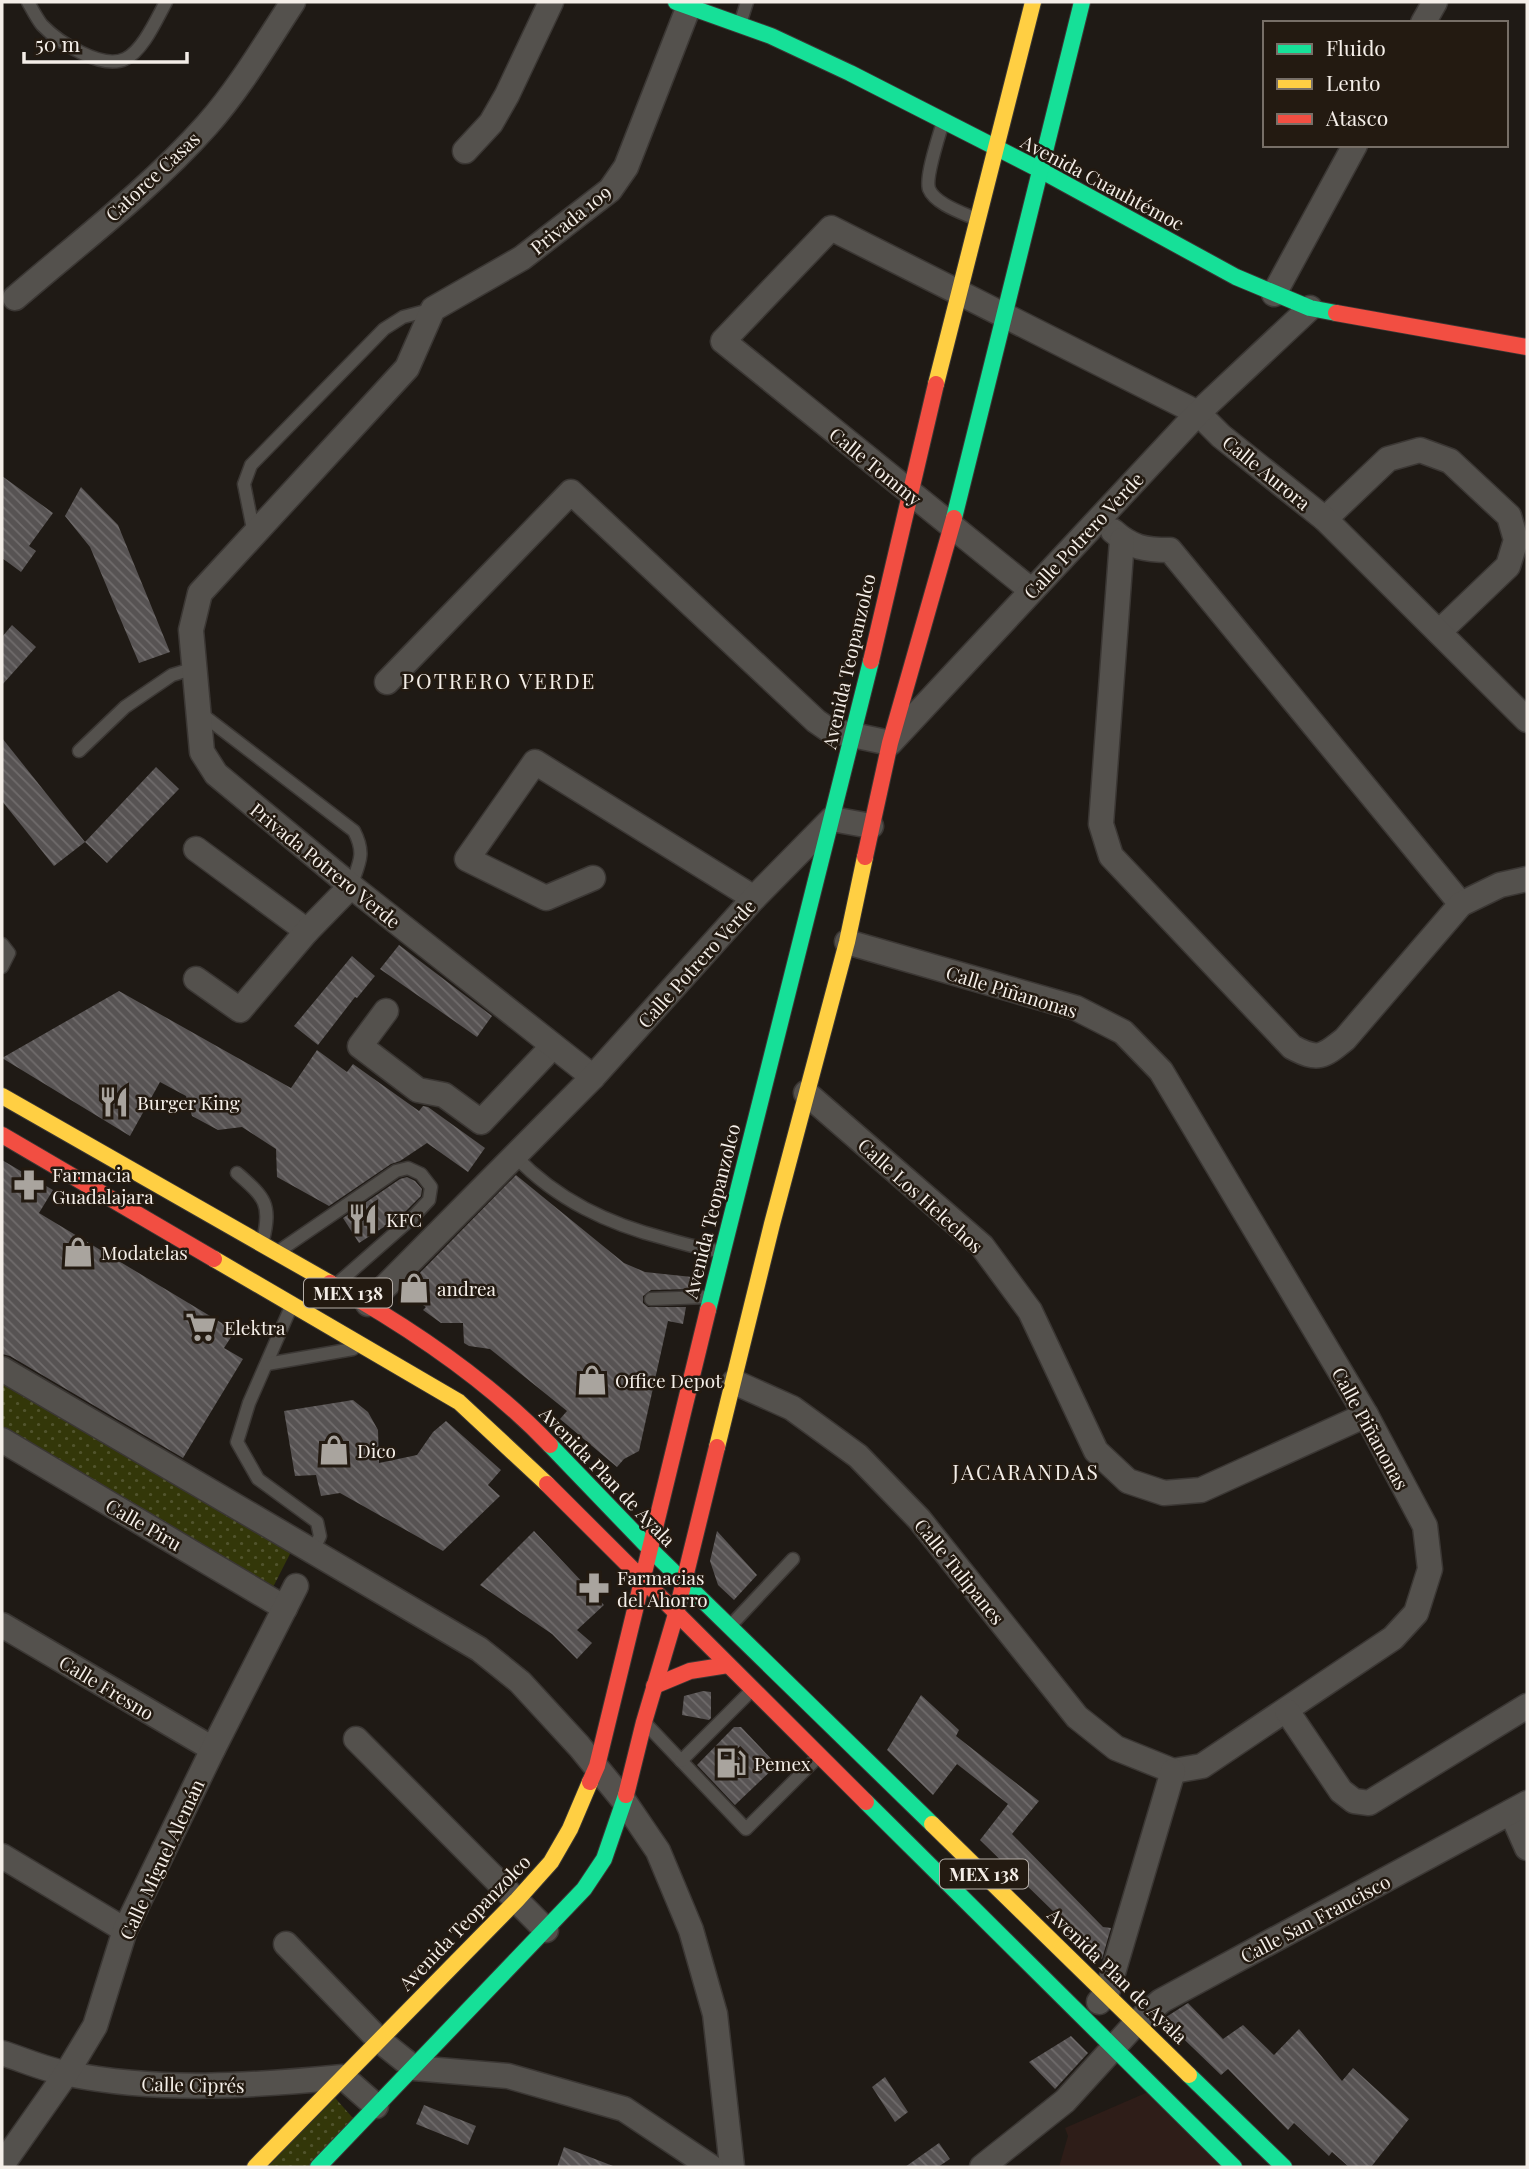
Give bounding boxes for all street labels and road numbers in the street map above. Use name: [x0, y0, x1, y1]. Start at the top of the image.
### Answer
street label: Catorce Casas: [99, 125, 205, 227]
street label: Avenida Cuauhtémoc: [1016, 128, 1189, 236]
street label: Privada 109: [524, 178, 616, 260]
street label: Calle Tommy: [824, 421, 928, 511]
street label: Calle Aurora: [1218, 429, 1317, 516]
street label: Calle Potrero Verde: [1017, 466, 1149, 604]
street label: Avenida Teopanzolco: [815, 571, 881, 752]
street label: Privada Potrero Verde: [245, 796, 407, 934]
street label: Calle Potrero Verde: [631, 893, 761, 1033]
street label: Calle Piñanonas: [943, 959, 1081, 1023]
street label: Avenida Teopanzolco: [676, 1121, 745, 1302]
street label: Calle Los Helechos: [853, 1132, 989, 1258]
road number: MEX 138: [304, 1278, 392, 1308]
street label: Calle Piñanonas: [1327, 1362, 1415, 1494]
street label: Avenida Plan de Ayala: [534, 1400, 682, 1552]
street label: Calle Piru: [101, 1492, 187, 1556]
street label: Calle Tulipanes: [909, 1512, 1011, 1630]
street label: Calle Fresno: [55, 1648, 159, 1726]
street label: Calle Miguel Alemán: [112, 1774, 210, 1944]
street label: Avenida Teopanzolco: [392, 1849, 536, 1996]
road number: MEX 138: [940, 1860, 1028, 1888]
street label: Calle San Francisco: [1235, 1867, 1395, 1969]
street label: Avenida Plan de Ayala: [1042, 1901, 1194, 2049]
street label: Calle Ciprés: [141, 2070, 245, 2098]

